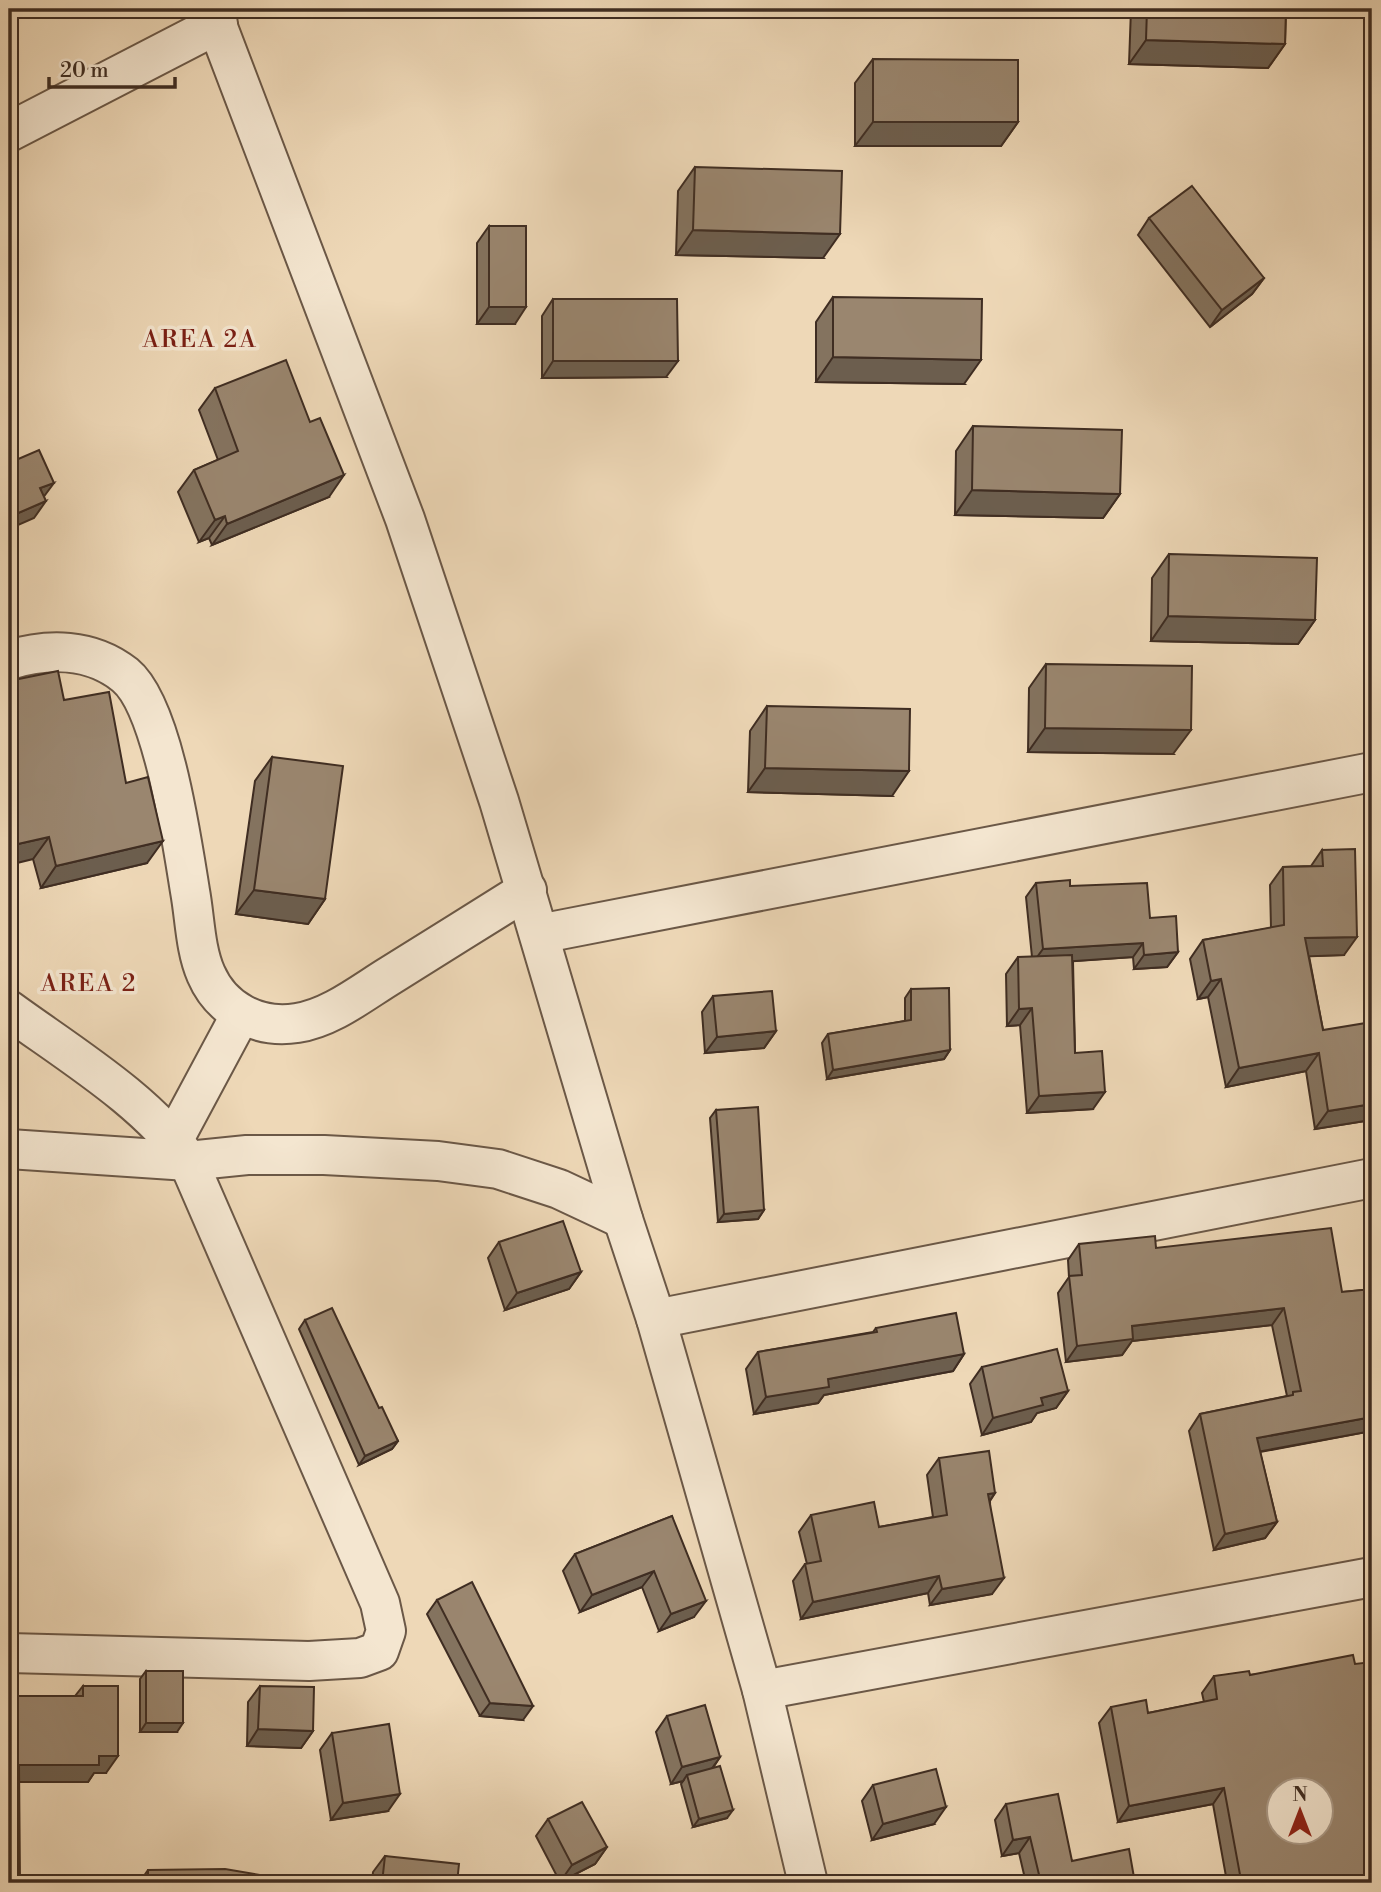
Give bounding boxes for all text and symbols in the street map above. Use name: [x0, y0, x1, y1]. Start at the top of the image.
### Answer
scale bar: [49, 46, 175, 90]
text: 20 m: [60, 58, 109, 84]
district label: AREA 2A: [141, 325, 258, 355]
district label: AREA 2: [40, 969, 137, 999]
north arrow: [1266, 1776, 1336, 1846]
text: N: [1292, 1783, 1308, 1807]

